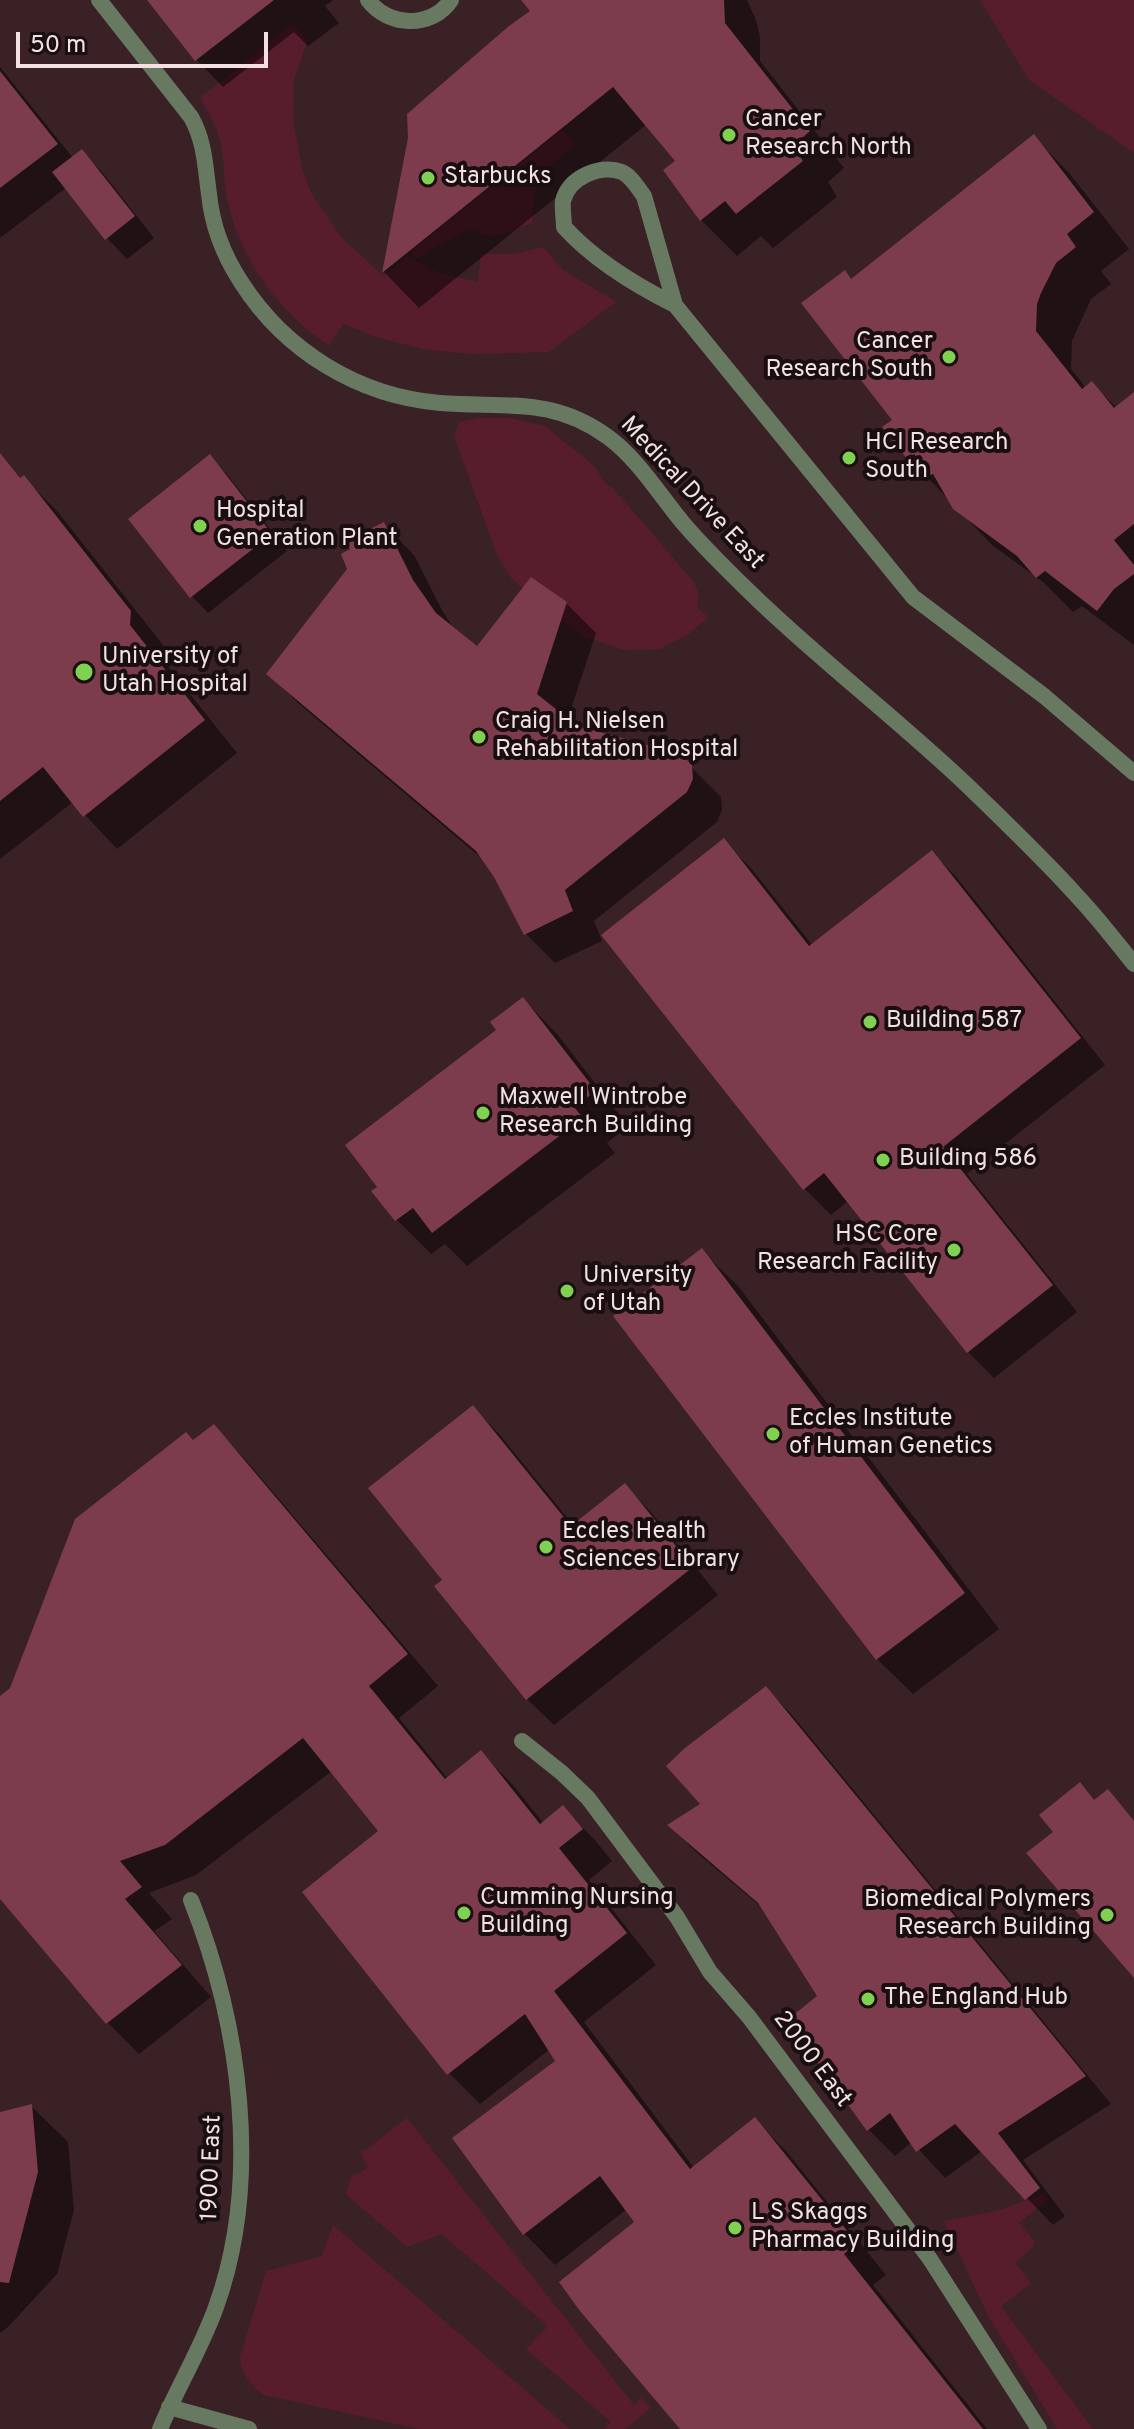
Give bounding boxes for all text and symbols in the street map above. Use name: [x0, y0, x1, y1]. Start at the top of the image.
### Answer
scale bar: [20, 16, 272, 66]
text: 50 m: [30, 31, 86, 61]
place label: Cancer Research North: [745, 107, 912, 163]
marker: Cancer Research North: [720, 126, 738, 144]
place label: Starbucks: [444, 164, 552, 192]
marker: Starbucks: [419, 169, 437, 187]
place label: Cancer Research South: [765, 329, 933, 385]
marker: Cancer Research South: [940, 348, 958, 366]
street label: Medical Drive East: [613, 412, 769, 576]
place label: HCI Research South: [865, 430, 1009, 486]
marker: HCI Research South: [840, 449, 858, 467]
place label: Hospital Generation Plant: [216, 498, 397, 554]
marker: Hospital Generation Plant: [191, 517, 209, 535]
place label: University of Utah Hospital: [102, 644, 248, 700]
marker: University of Utah Hospital: [73, 661, 95, 683]
place label: Craig H. Nielsen Rehabilitation Hospital: [495, 709, 738, 765]
marker: Craig H. Nielsen Rehabilitation Hospital: [470, 728, 488, 746]
place label: Building 587: [886, 1008, 1022, 1036]
marker: Building 587: [861, 1013, 879, 1031]
place label: Maxwell Wintrobe Research Building: [499, 1085, 692, 1141]
marker: Maxwell Wintrobe Research Building: [474, 1104, 492, 1122]
place label: Building 586: [899, 1146, 1037, 1174]
marker: Building 586: [874, 1151, 892, 1169]
place label: HSC Core Research Facility: [757, 1222, 938, 1278]
marker: HSC Core Research Facility: [945, 1241, 963, 1259]
place label: University of Utah: [583, 1263, 692, 1319]
marker: University of Utah: [558, 1282, 576, 1300]
place label: Eccles Institute of Human Genetics: [789, 1406, 993, 1462]
marker: Eccles Institute of Human Genetics: [764, 1425, 782, 1443]
place label: Eccles Health Sciences Library: [562, 1519, 740, 1575]
marker: Eccles Health Sciences Library: [537, 1538, 555, 1556]
place label: Cumming Nursing Building: [480, 1885, 674, 1941]
place label: Biomedical Polymers Research Building: [864, 1887, 1091, 1943]
marker: Cumming Nursing Building: [455, 1904, 473, 1922]
marker: Biomedical Polymers Research Building: [1098, 1906, 1116, 1924]
place label: The England Hub: [884, 1985, 1068, 2013]
marker: The England Hub: [859, 1990, 877, 2008]
street label: 2000 East: [765, 2006, 857, 2114]
street label: 1900 East: [197, 2114, 229, 2222]
place label: L S Skaggs Pharmacy Building: [751, 2200, 954, 2256]
marker: L S Skaggs Pharmacy Building: [726, 2219, 744, 2237]

